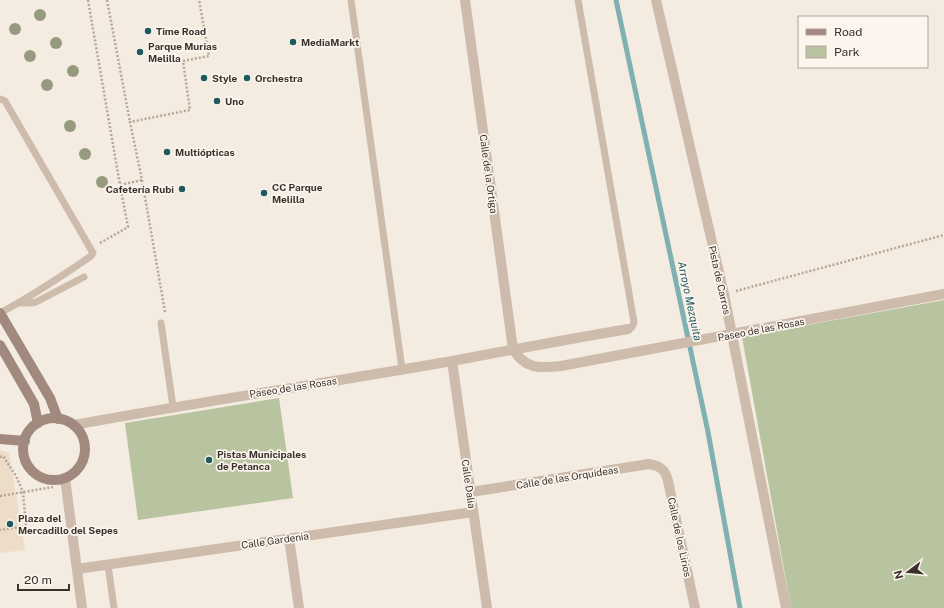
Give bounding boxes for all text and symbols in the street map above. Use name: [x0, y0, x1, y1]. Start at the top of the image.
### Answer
legend: [798, 16, 928, 68]
place label: Time Road: [156, 25, 206, 37]
text: Road: [834, 25, 862, 39]
marker: Time Road: [143, 26, 153, 36]
place label: MediaMarkt: [301, 36, 359, 48]
marker: MediaMarkt: [288, 37, 298, 47]
place label: Parque Murias Melilla: [148, 40, 217, 64]
text: Park: [834, 45, 860, 59]
marker: Parque Murias Melilla: [135, 47, 145, 57]
place label: Style: [212, 72, 238, 84]
place label: Orchestra: [255, 72, 303, 84]
marker: Style: [199, 73, 209, 83]
marker: Orchestra: [242, 73, 252, 83]
place label: Uno: [225, 95, 244, 107]
marker: Uno: [212, 96, 222, 106]
street label: Calle de la Ortiga: [478, 134, 500, 214]
place label: Multiópticas: [175, 146, 235, 158]
marker: Multiópticas: [162, 147, 172, 157]
place label: CC Parque Melilla: [272, 181, 323, 205]
place label: Cafetería Rubi: [106, 183, 174, 195]
marker: Cafetería Rubi: [177, 184, 187, 194]
marker: CC Parque Melilla: [259, 188, 269, 198]
street label: Pista de Carros: [706, 244, 734, 316]
water label: Arroyo Mezquita: [676, 260, 704, 342]
street label: Paseo de las Rosas: [717, 315, 805, 343]
street label: Paseo de las Rosas: [249, 374, 337, 400]
place label: Pistas Municipales de Petanca: [217, 448, 306, 472]
marker: Pistas Municipales de Petanca: [204, 455, 214, 465]
street label: Calle Dalia: [460, 459, 478, 509]
street label: Calle de las Orquídeas: [515, 463, 619, 491]
street label: Calle de los Lirios: [666, 496, 694, 578]
place label: Plaza del Mercadillo del Sepes: [18, 512, 118, 536]
marker: Plaza del Mercadillo del Sepes: [5, 519, 15, 529]
street label: Calle Gardenia: [240, 529, 310, 551]
north arrow: [888, 552, 928, 592]
scale bar: [18, 566, 69, 592]
text: N: [891, 569, 905, 581]
text: 20 m: [24, 573, 52, 587]

